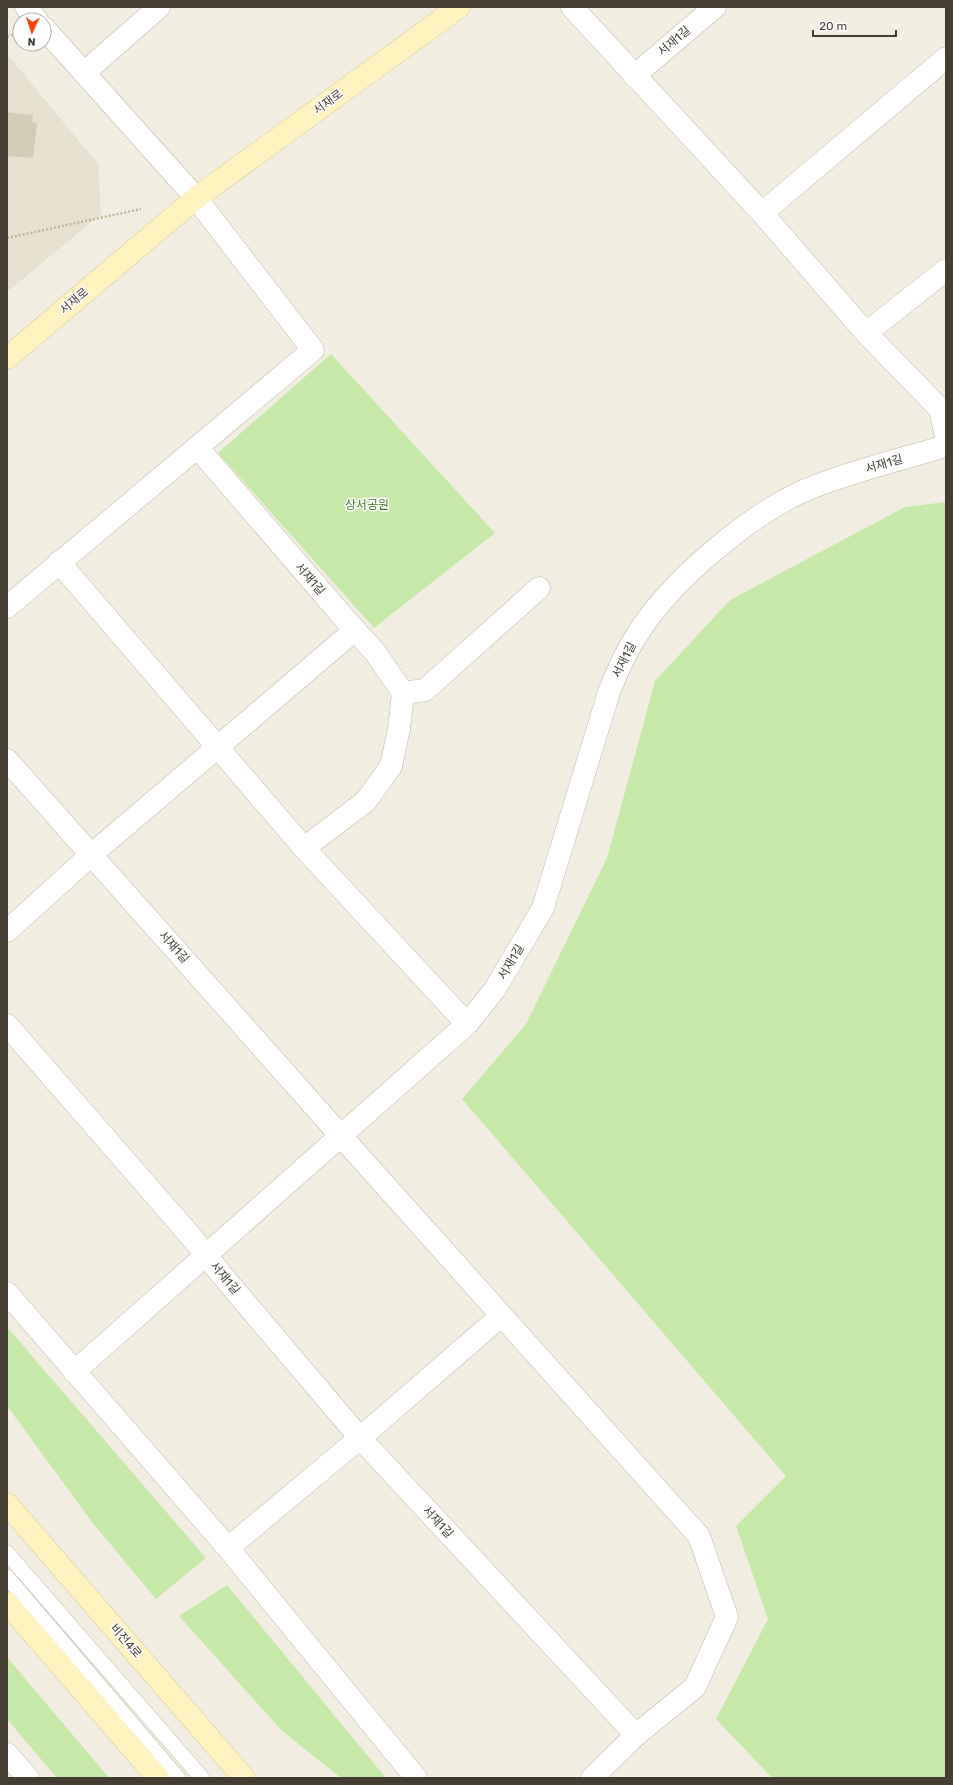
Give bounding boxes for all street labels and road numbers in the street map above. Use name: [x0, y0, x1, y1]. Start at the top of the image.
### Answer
street label: 서재1길: [655, 23, 693, 59]
street label: 서재로: [310, 87, 346, 117]
street label: 서재로: [57, 285, 91, 317]
street label: 서재1길: [864, 452, 904, 476]
street label: 서재1길: [292, 560, 328, 598]
street label: 서재1길: [609, 640, 639, 680]
street label: 서재1길: [156, 928, 192, 966]
street label: 서재1길: [495, 942, 527, 982]
street label: 서재1길: [207, 1259, 243, 1297]
street label: 서재1길: [420, 1503, 456, 1541]
street label: 비전4로: [107, 1621, 145, 1661]

